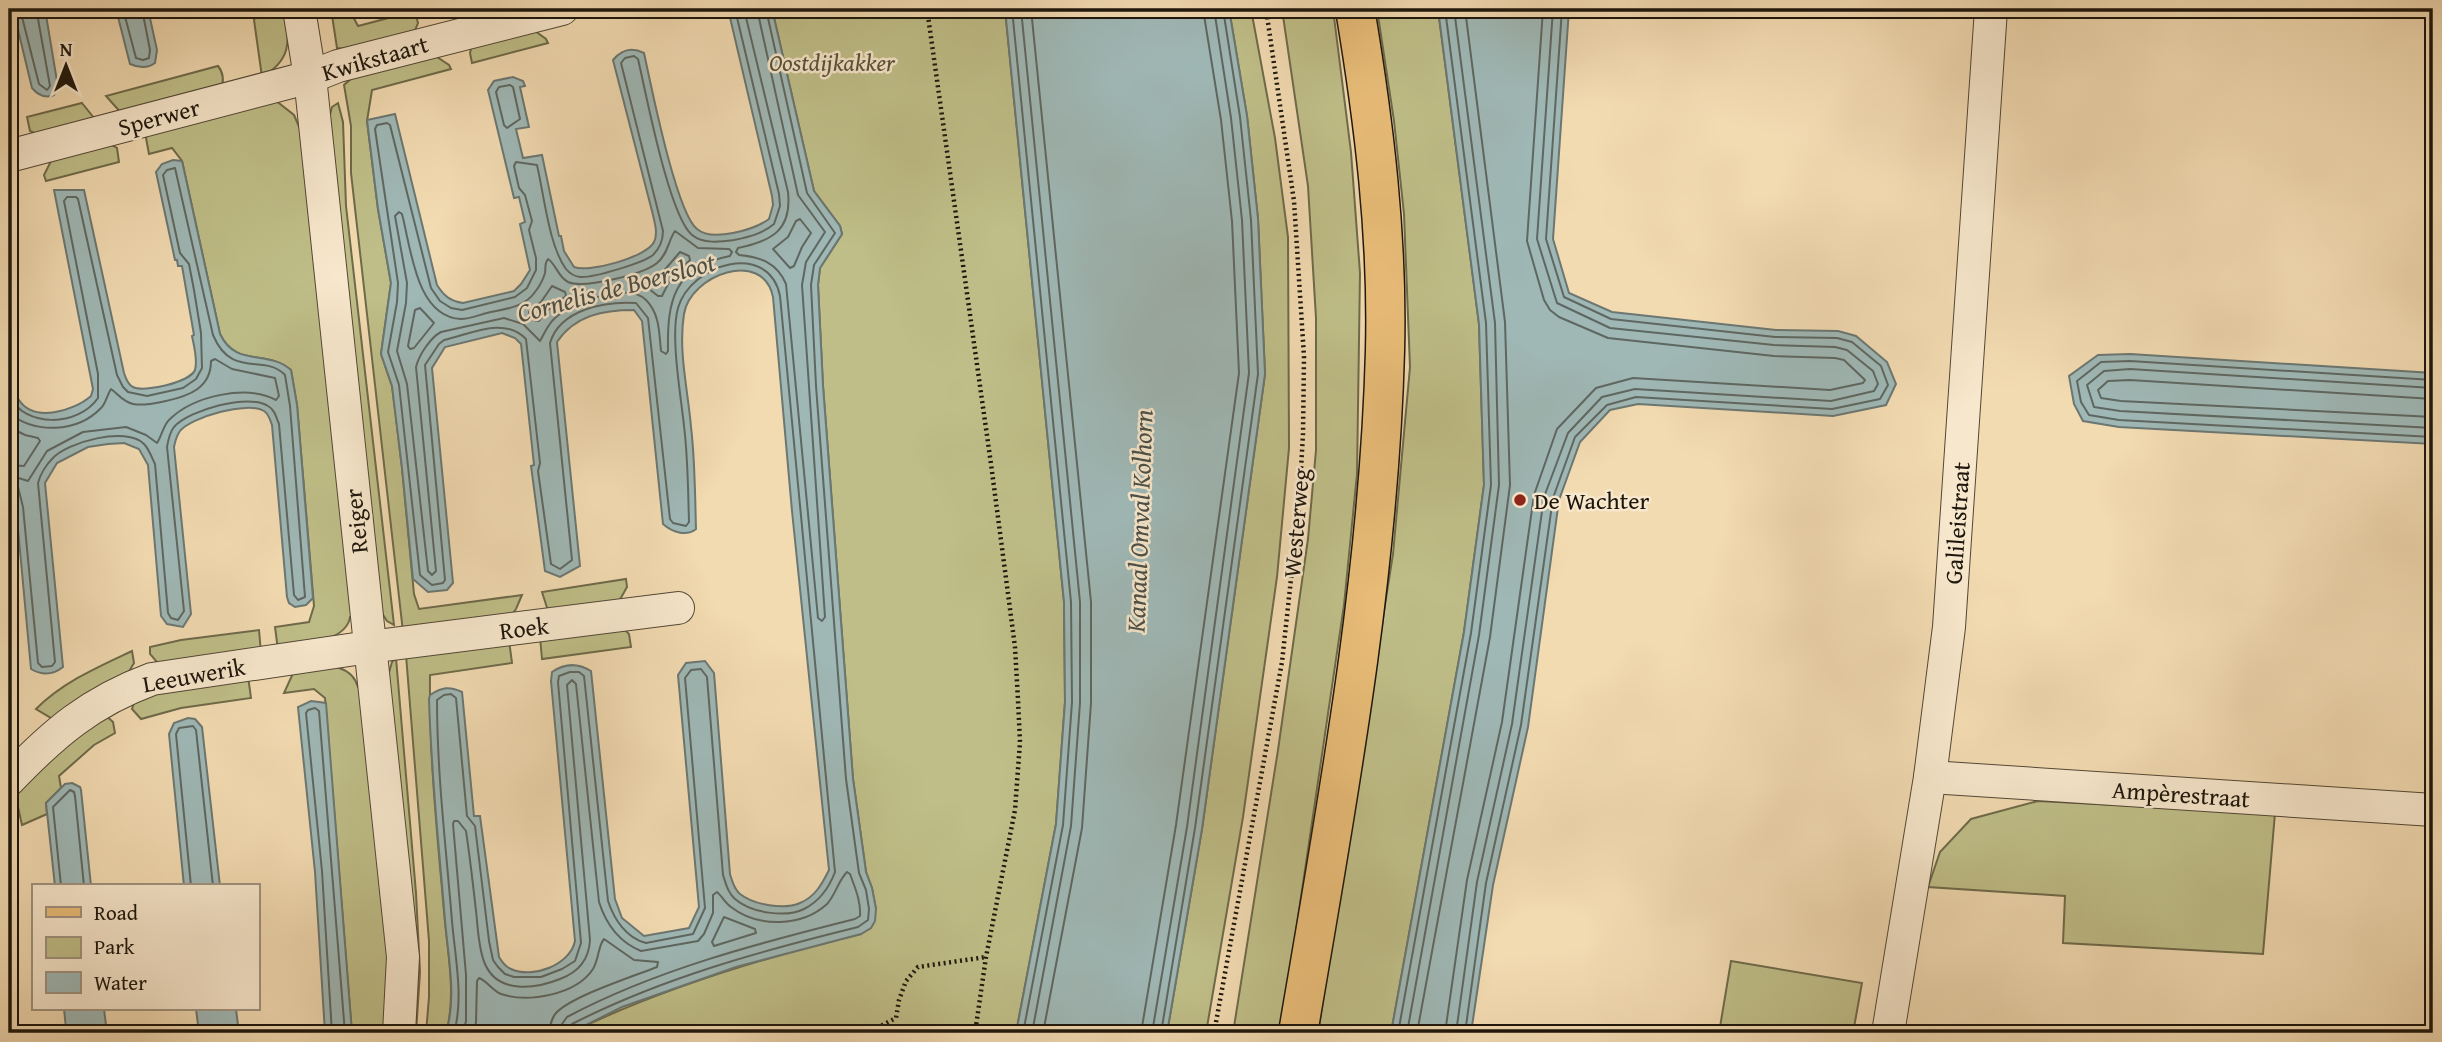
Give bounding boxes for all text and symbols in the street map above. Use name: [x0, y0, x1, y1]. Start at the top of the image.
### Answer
street label: Kwikstaart: [318, 26, 433, 90]
north arrow: [32, 32, 102, 102]
text: N: [60, 35, 73, 63]
park label: Oostdijkakker: [769, 45, 896, 80]
street label: Sperwer: [114, 89, 204, 145]
water label: Cornelis de Boersloot: [512, 242, 720, 332]
water label: Kanaal Omval Kolhorn: [1116, 409, 1162, 634]
street label: Galileistraat: [1935, 460, 1979, 585]
street label: Westerweg: [1274, 467, 1318, 579]
place label: De Wachter: [1534, 483, 1649, 518]
street label: Reiger: [335, 487, 377, 555]
marker: De Wachter: [1512, 492, 1528, 508]
street label: Roek: [497, 608, 552, 648]
street label: Leeuwerik: [140, 649, 249, 701]
street label: Ampèrestraat: [2111, 772, 2252, 816]
legend: [32, 884, 259, 1010]
text: Road: [94, 897, 139, 928]
text: Park: [94, 931, 135, 962]
text: Water: [94, 967, 147, 998]

